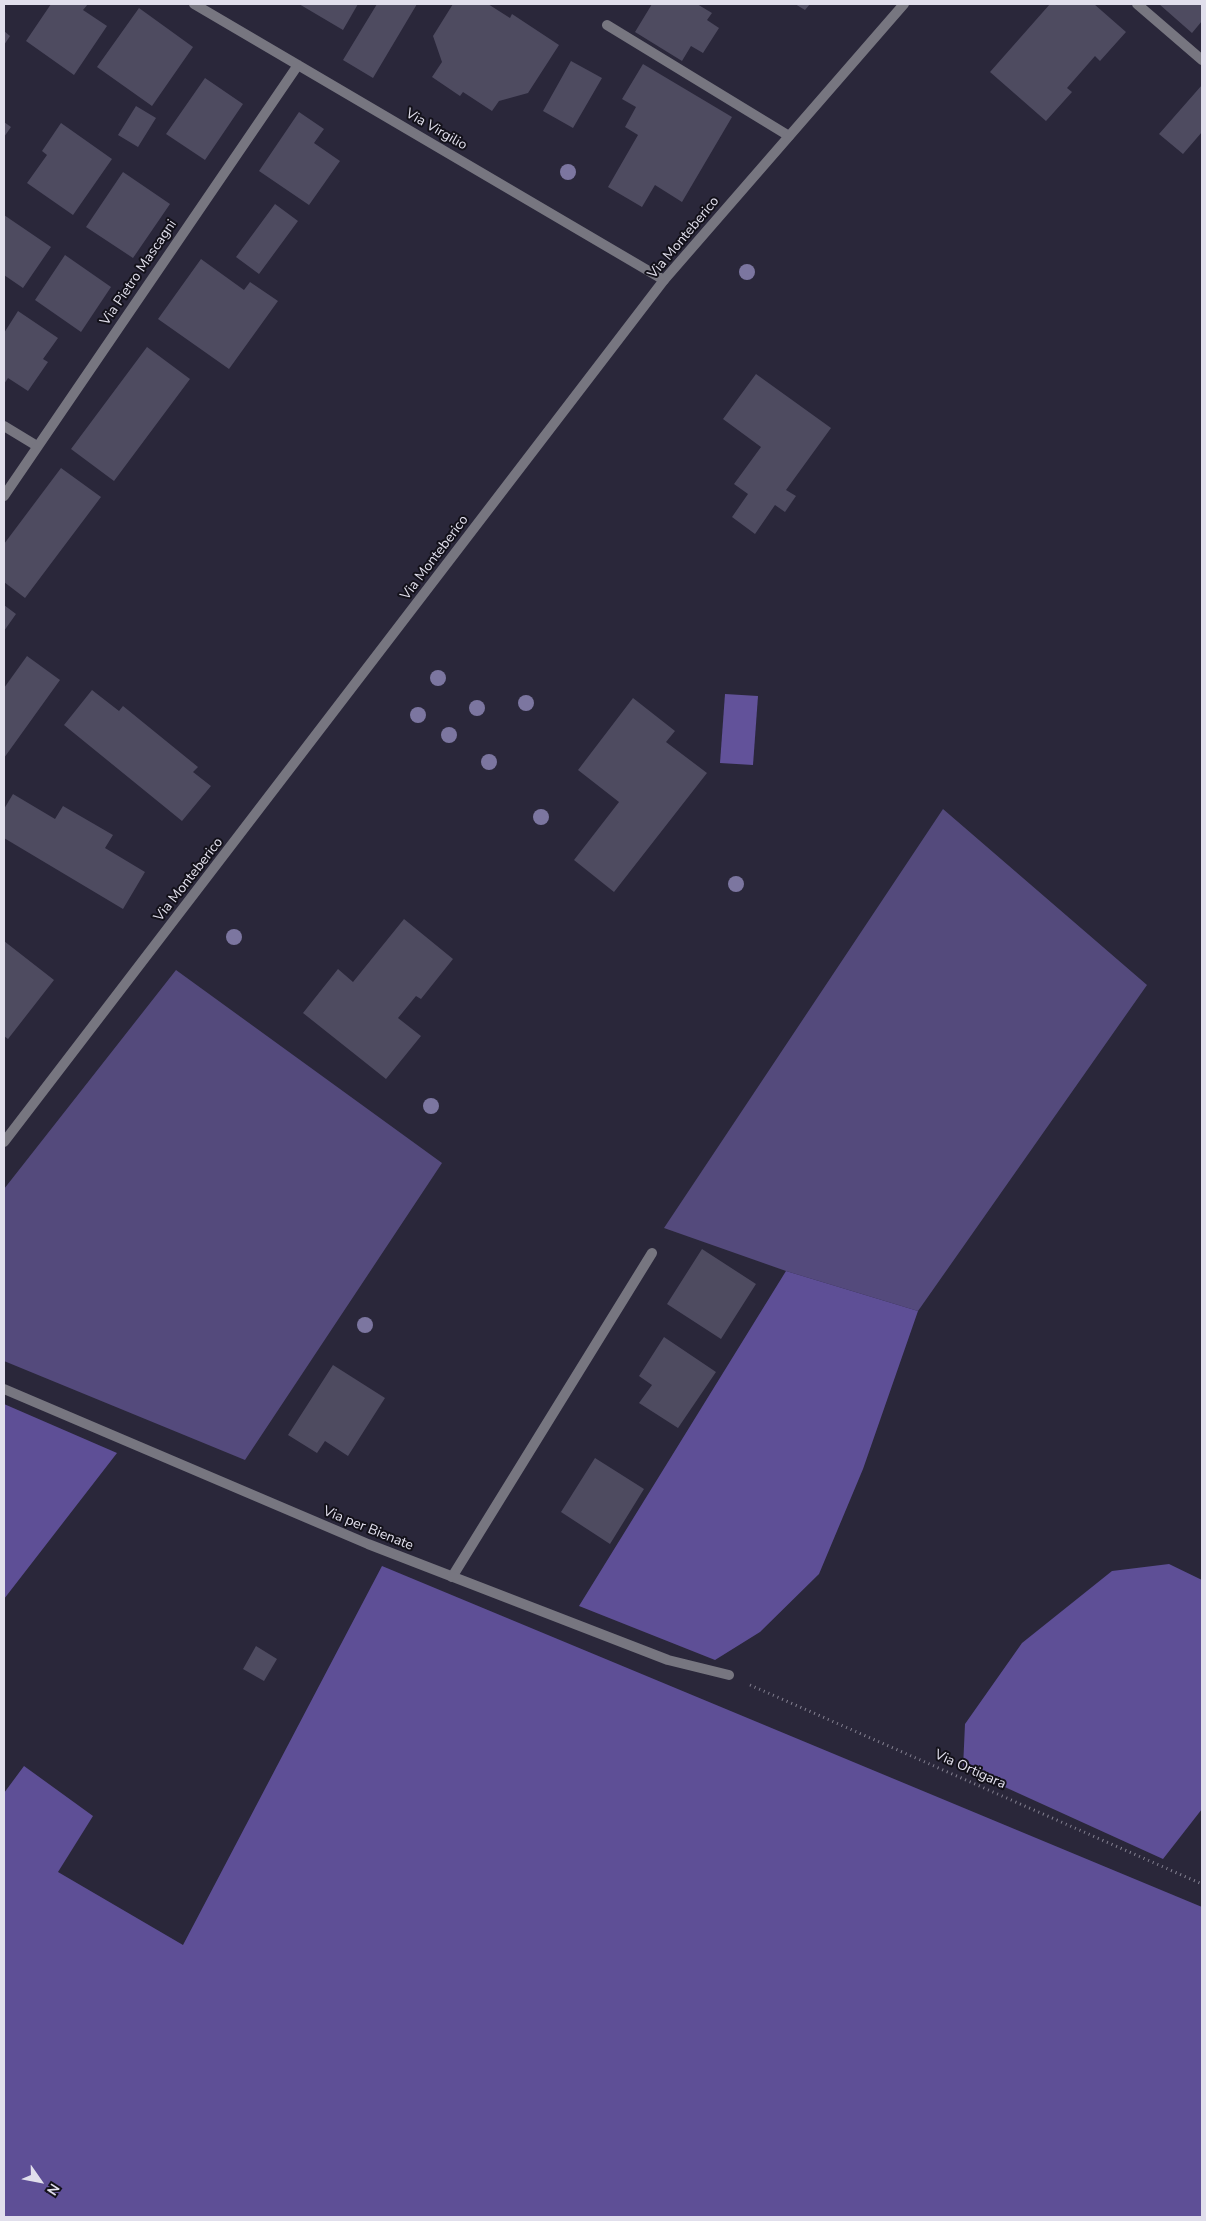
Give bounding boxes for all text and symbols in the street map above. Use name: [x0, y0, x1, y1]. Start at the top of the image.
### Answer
street label: Via Virgilio: [402, 106, 470, 154]
street label: Via Monteberico: [645, 194, 723, 282]
street label: Via Pietro Mascagni: [97, 217, 181, 329]
street label: Via Monteberico: [398, 512, 472, 604]
street label: Via Monteberico: [151, 835, 227, 925]
street label: Via per Bienate: [320, 1503, 416, 1555]
street label: Via Ortigara: [932, 1747, 1008, 1793]
north arrow: [15, 2156, 65, 2206]
text: N: [42, 2180, 64, 2199]

